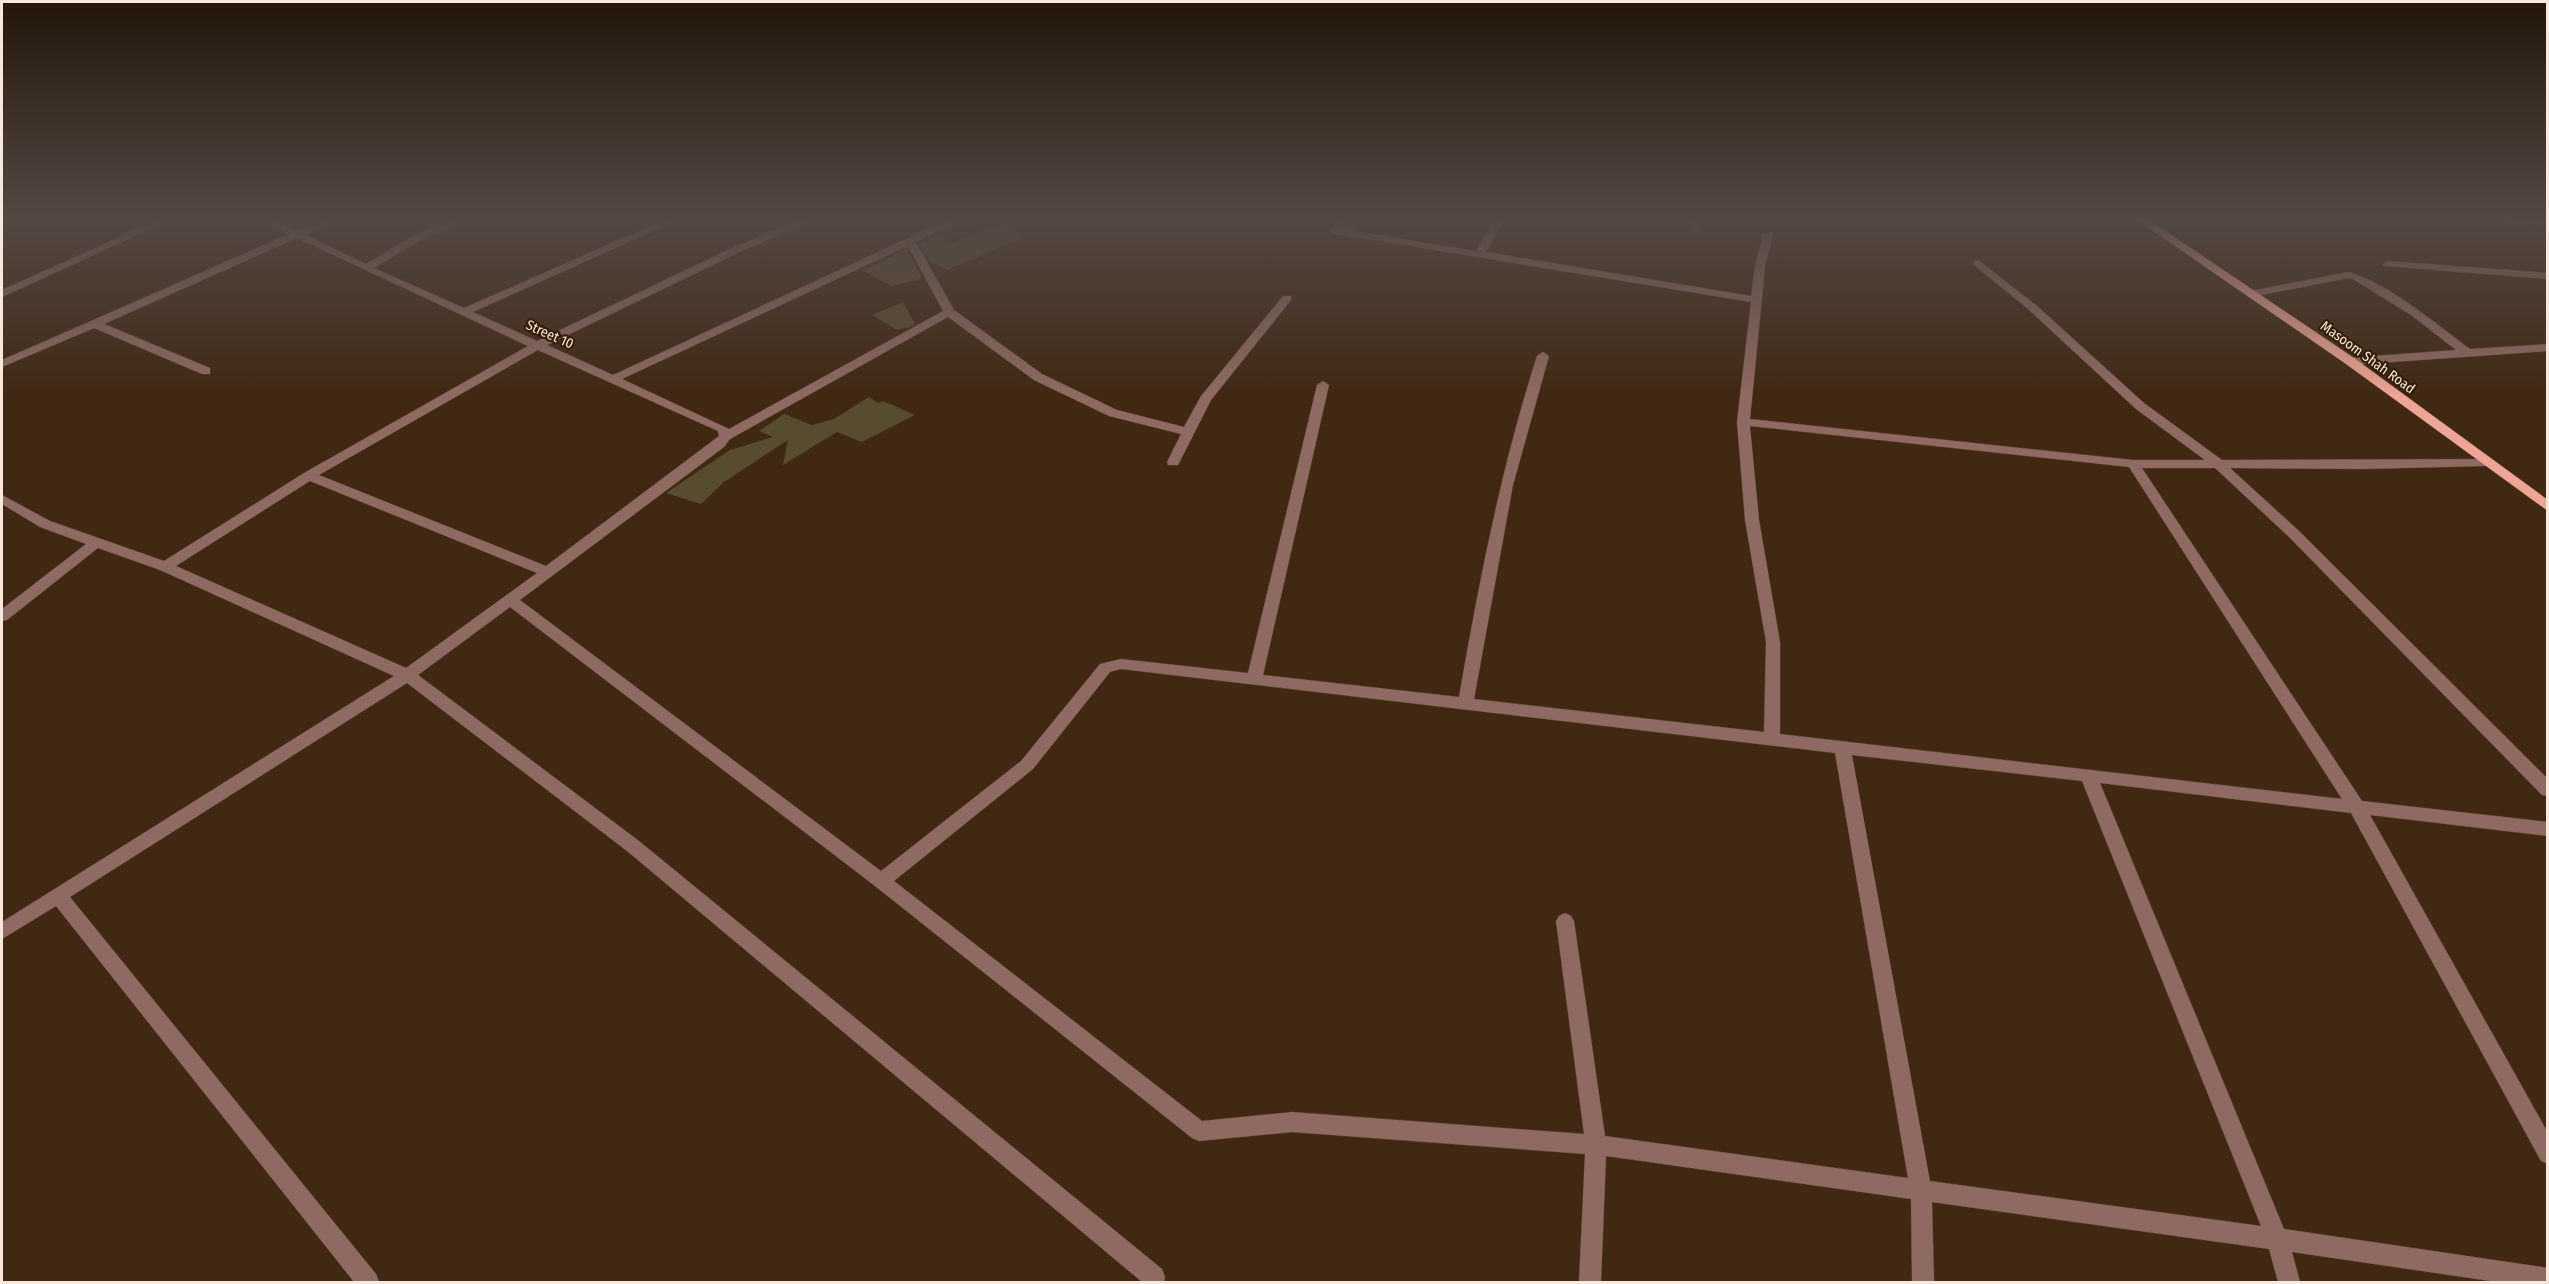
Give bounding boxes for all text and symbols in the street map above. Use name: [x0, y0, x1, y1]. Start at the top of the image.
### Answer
street label: Street 10: [523, 316, 576, 352]
street label: Masoom Shah Road: [2317, 318, 2418, 397]

